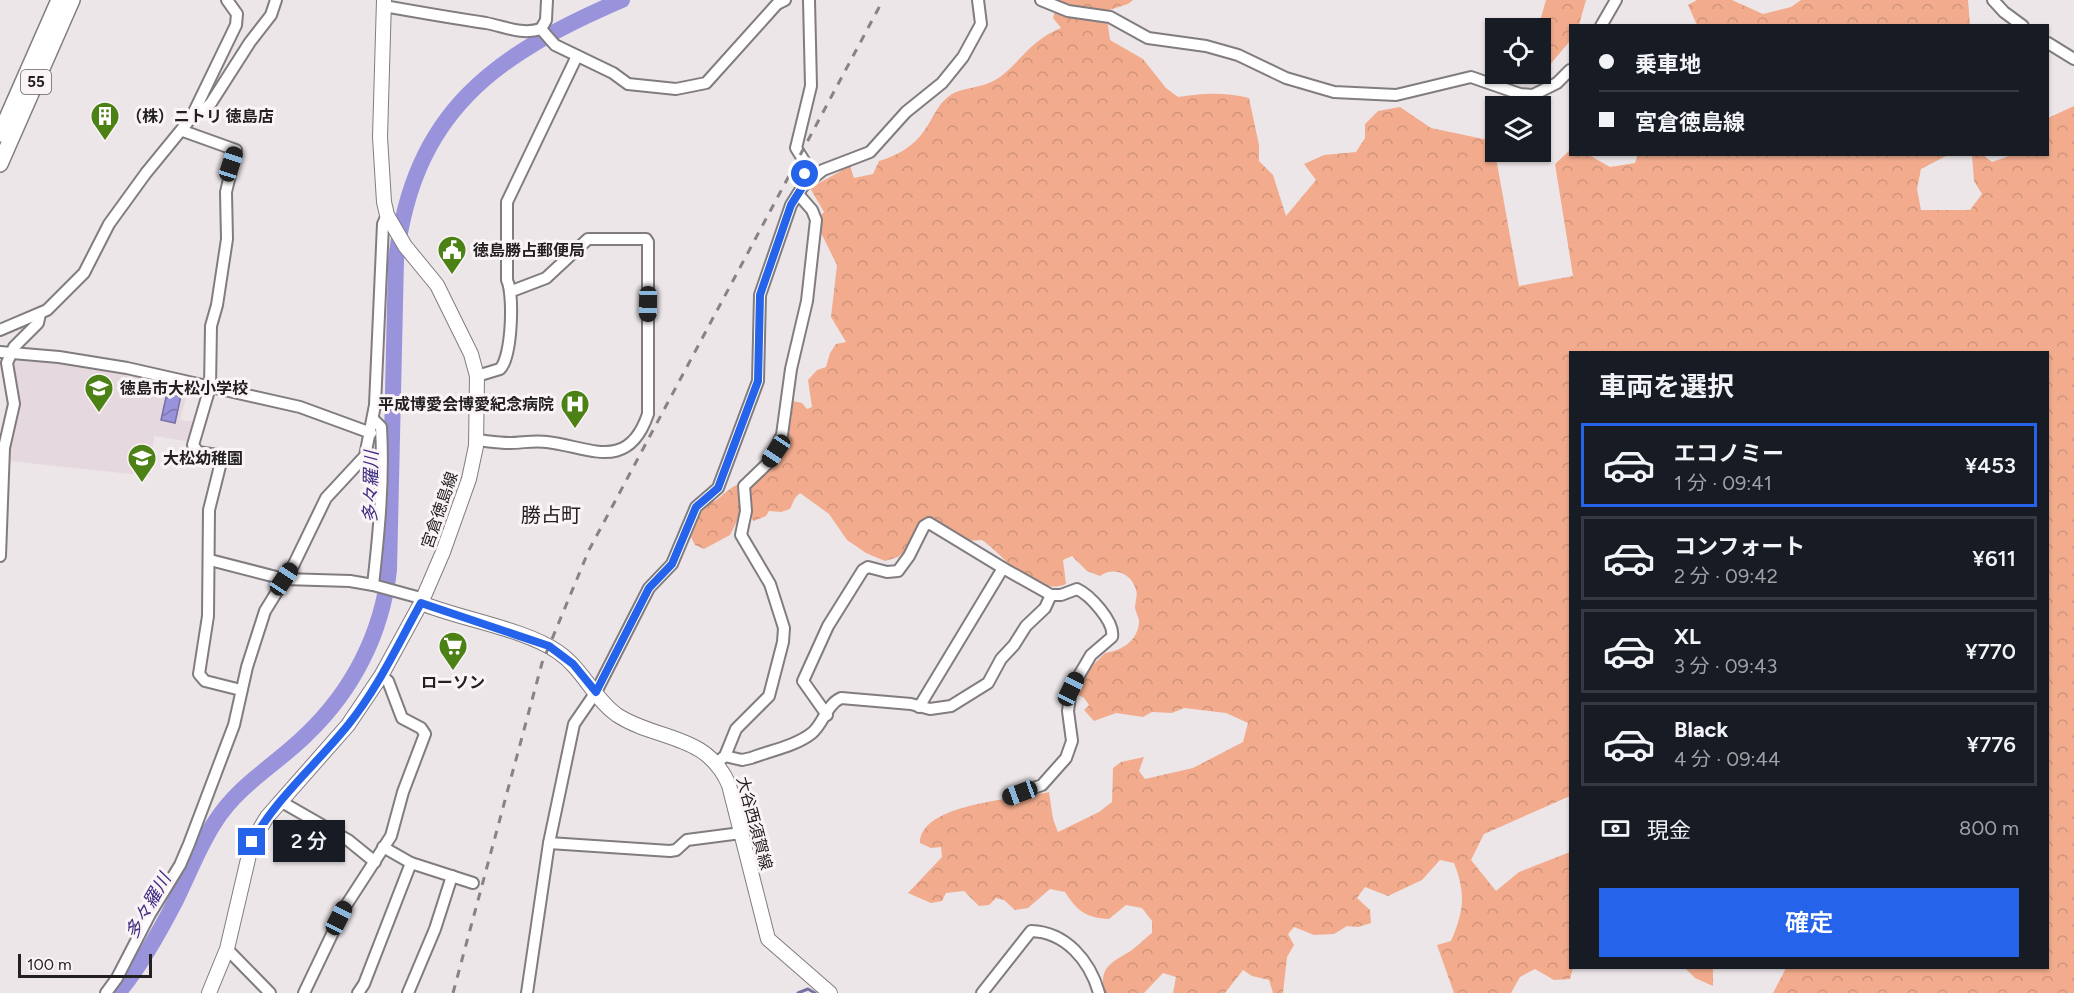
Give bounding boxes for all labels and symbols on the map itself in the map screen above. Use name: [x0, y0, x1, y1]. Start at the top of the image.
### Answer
road number: 55: [21, 70, 51, 94]
building icon: （株）ニトリ 徳島店: [89, 100, 121, 142]
place label: （株）ニトリ 徳島店: [126, 107, 274, 126]
car: [217, 144, 245, 184]
route start: [791, 160, 818, 187]
public building icon: 徳島勝占郵便局: [436, 234, 468, 276]
place label: 徳島勝占郵便局: [473, 241, 585, 260]
car: [639, 286, 657, 322]
school or university icon: 徳島市大松小学校: [83, 372, 115, 414]
place label: 徳島市大松小学校: [120, 379, 248, 398]
hospital icon: 平成博愛会博愛紀念病院: [559, 388, 591, 430]
place label: 平成博愛会博愛紀念病院: [378, 395, 554, 414]
car: [758, 431, 794, 471]
school or university icon: 大松幼稚園: [126, 442, 158, 484]
place label: 大松幼稚園: [163, 449, 243, 468]
water label: 多々羅川: [359, 449, 383, 523]
street label: 宮倉徳島線: [417, 469, 461, 551]
district label: 勝占町: [521, 503, 581, 527]
car: [266, 559, 302, 599]
supermarket icon: ローソン: [437, 630, 469, 672]
car: [1055, 669, 1087, 709]
place label: ローソン: [421, 673, 485, 692]
street label: 大谷西須賀線: [733, 774, 776, 872]
car: [1000, 778, 1040, 808]
callout: 2 分: [273, 821, 345, 863]
route end: [238, 828, 265, 855]
water label: 多々羅川: [120, 868, 177, 943]
car: [323, 898, 355, 938]
scale bar: [18, 951, 152, 978]

